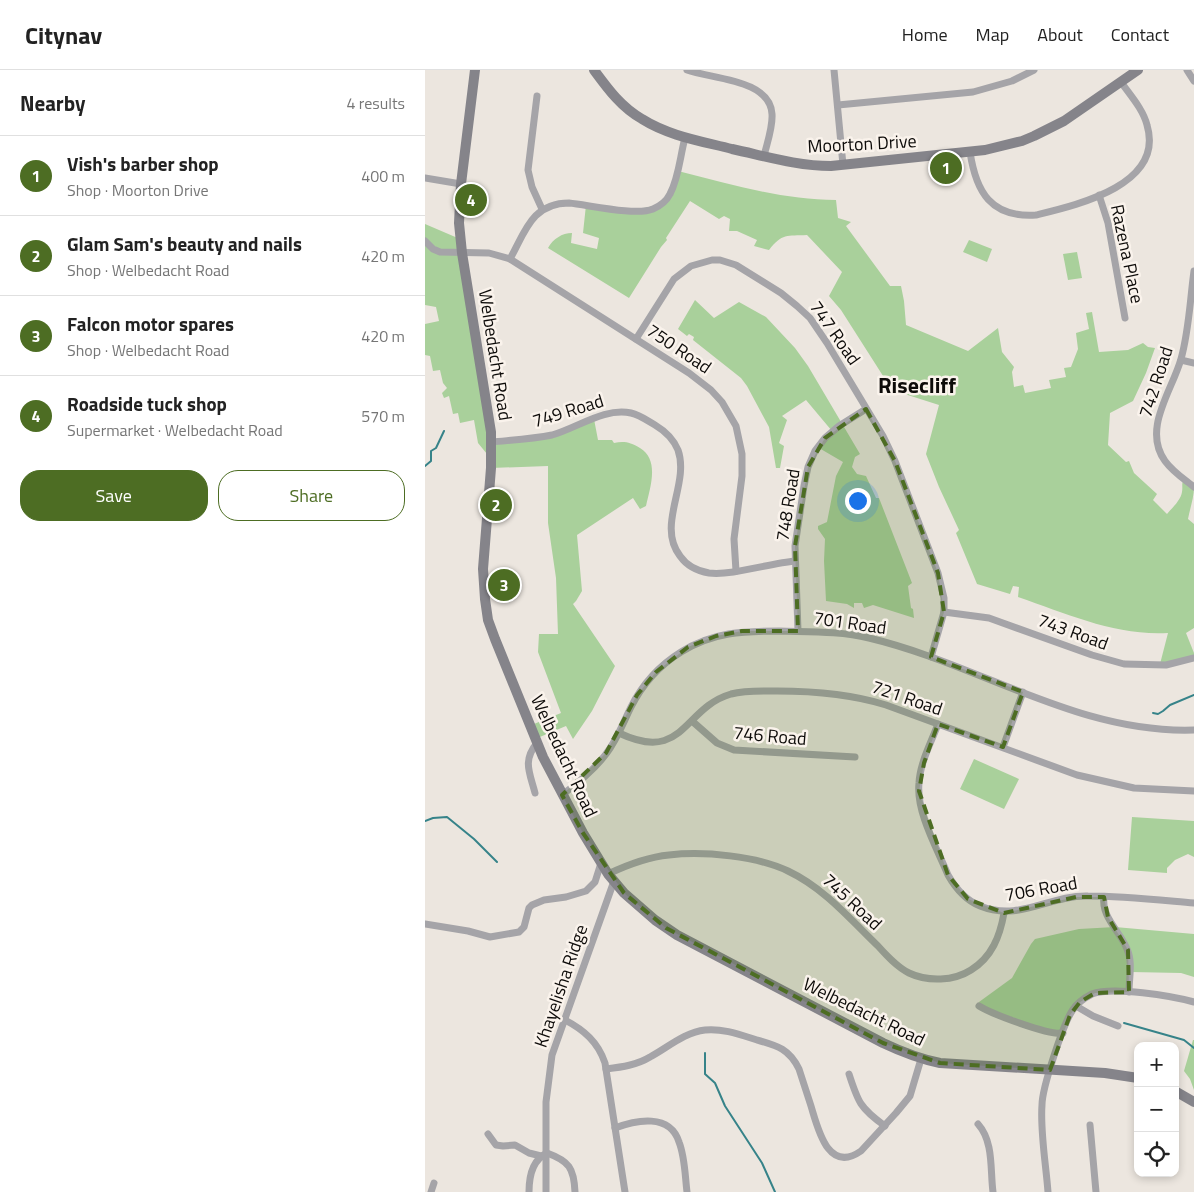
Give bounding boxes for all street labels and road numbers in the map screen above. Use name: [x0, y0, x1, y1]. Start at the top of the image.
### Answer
street label: Moorton Drive: [807, 127, 917, 160]
street label: Razena Place: [1104, 202, 1151, 306]
street label: Welbedacht Road: [472, 287, 519, 423]
street label: 747 Road: [803, 295, 867, 370]
street label: 750 Road: [641, 317, 717, 380]
street label: 742 Road: [1131, 343, 1180, 421]
street label: 749 Road: [529, 387, 607, 434]
street label: 748 Road: [768, 467, 807, 543]
street label: 701 Road: [812, 604, 888, 641]
street label: 743 Road: [1034, 606, 1112, 657]
street label: 721 Road: [868, 673, 946, 722]
street label: Welbedacht Road: [524, 690, 605, 822]
street label: 746 Road: [732, 719, 808, 752]
street label: 745 Road: [816, 867, 888, 936]
street label: 706 Road: [1003, 869, 1079, 908]
street label: Khayelisha Ridge: [527, 921, 594, 1051]
street label: Welbedacht Road: [799, 970, 930, 1053]

